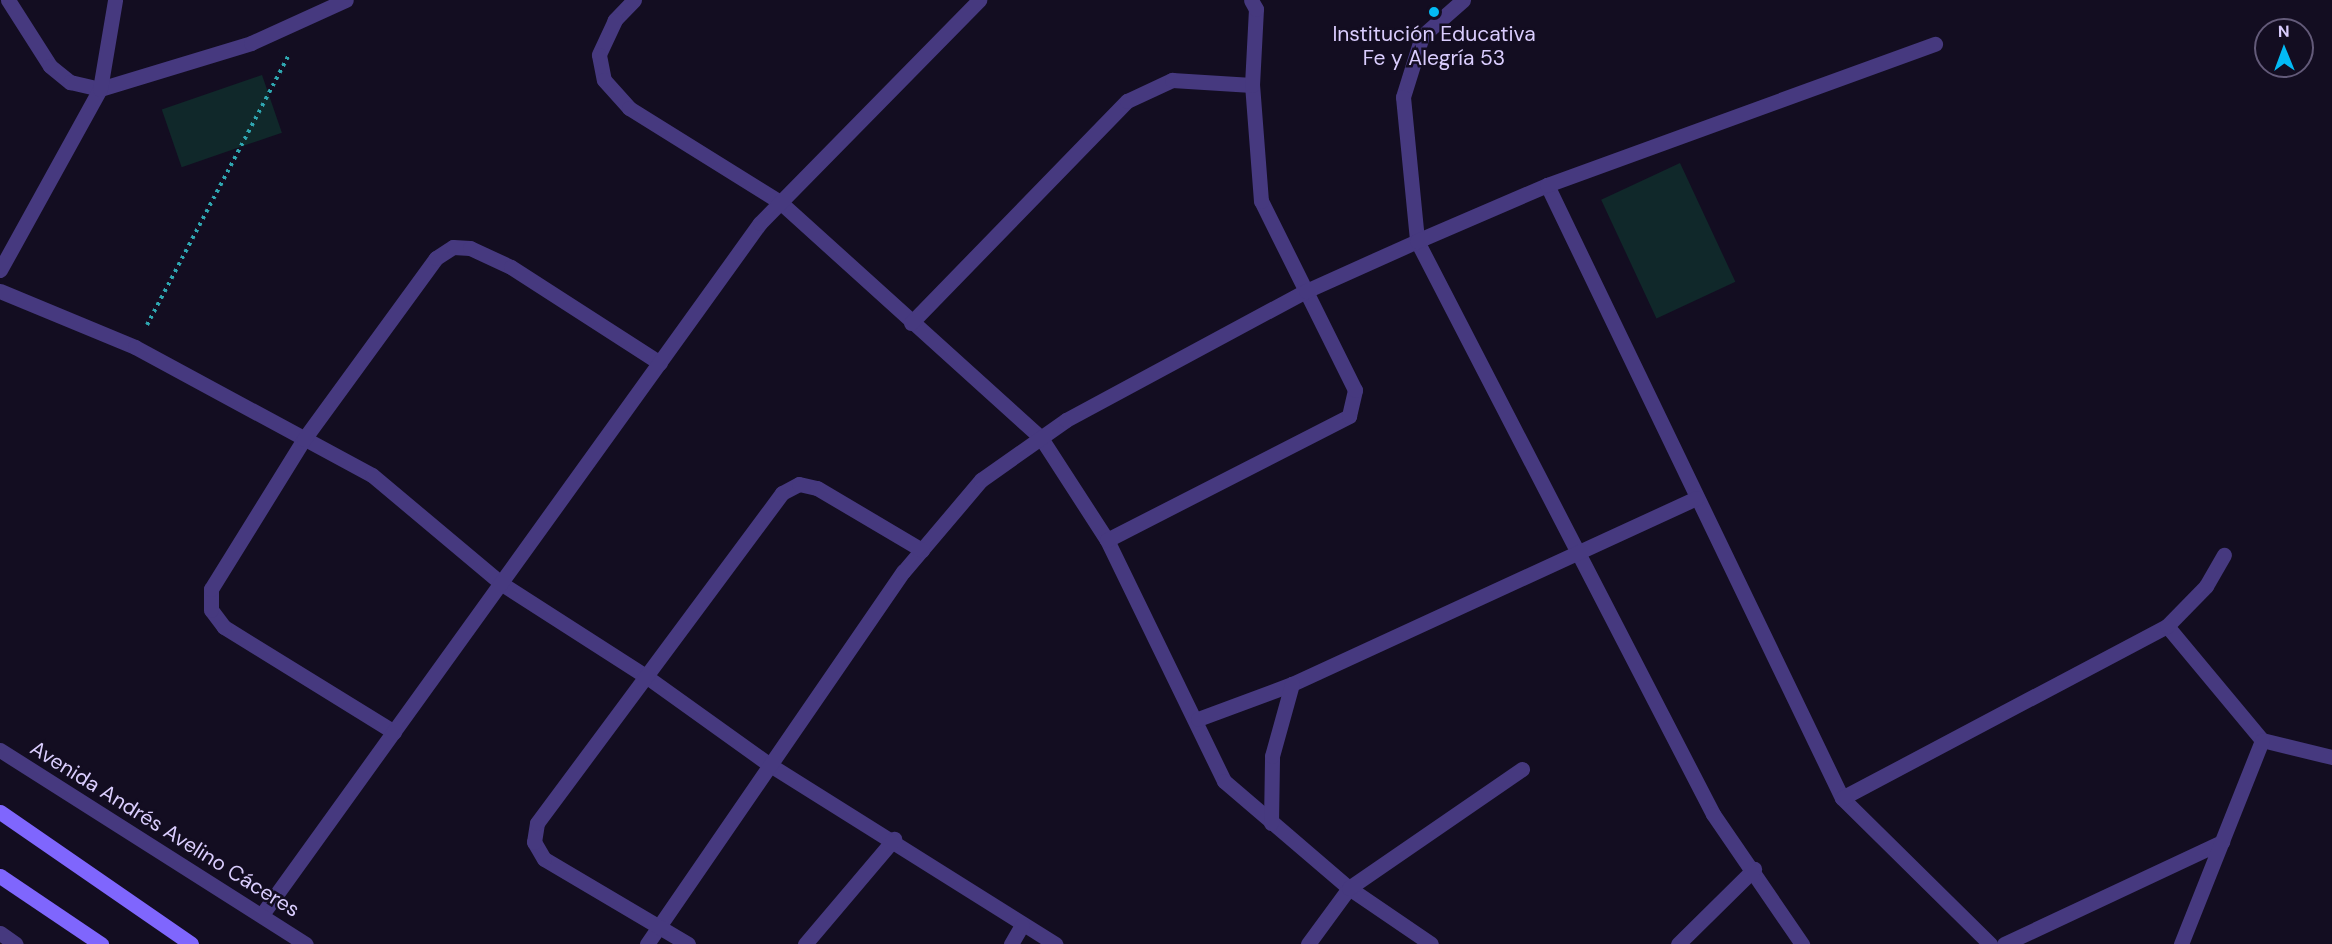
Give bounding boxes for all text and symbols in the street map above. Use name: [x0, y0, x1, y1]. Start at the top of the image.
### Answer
marker: Institución Educativa Fe y Alegría 53: [1427, 5, 1441, 19]
north arrow: [2254, 18, 2314, 78]
place label: Institución Educativa Fe y Alegría 53: [1332, 21, 1536, 71]
text: N: [2278, 21, 2290, 42]
street label: Avenida Andrés Avelino Cáceres: [26, 735, 304, 923]

